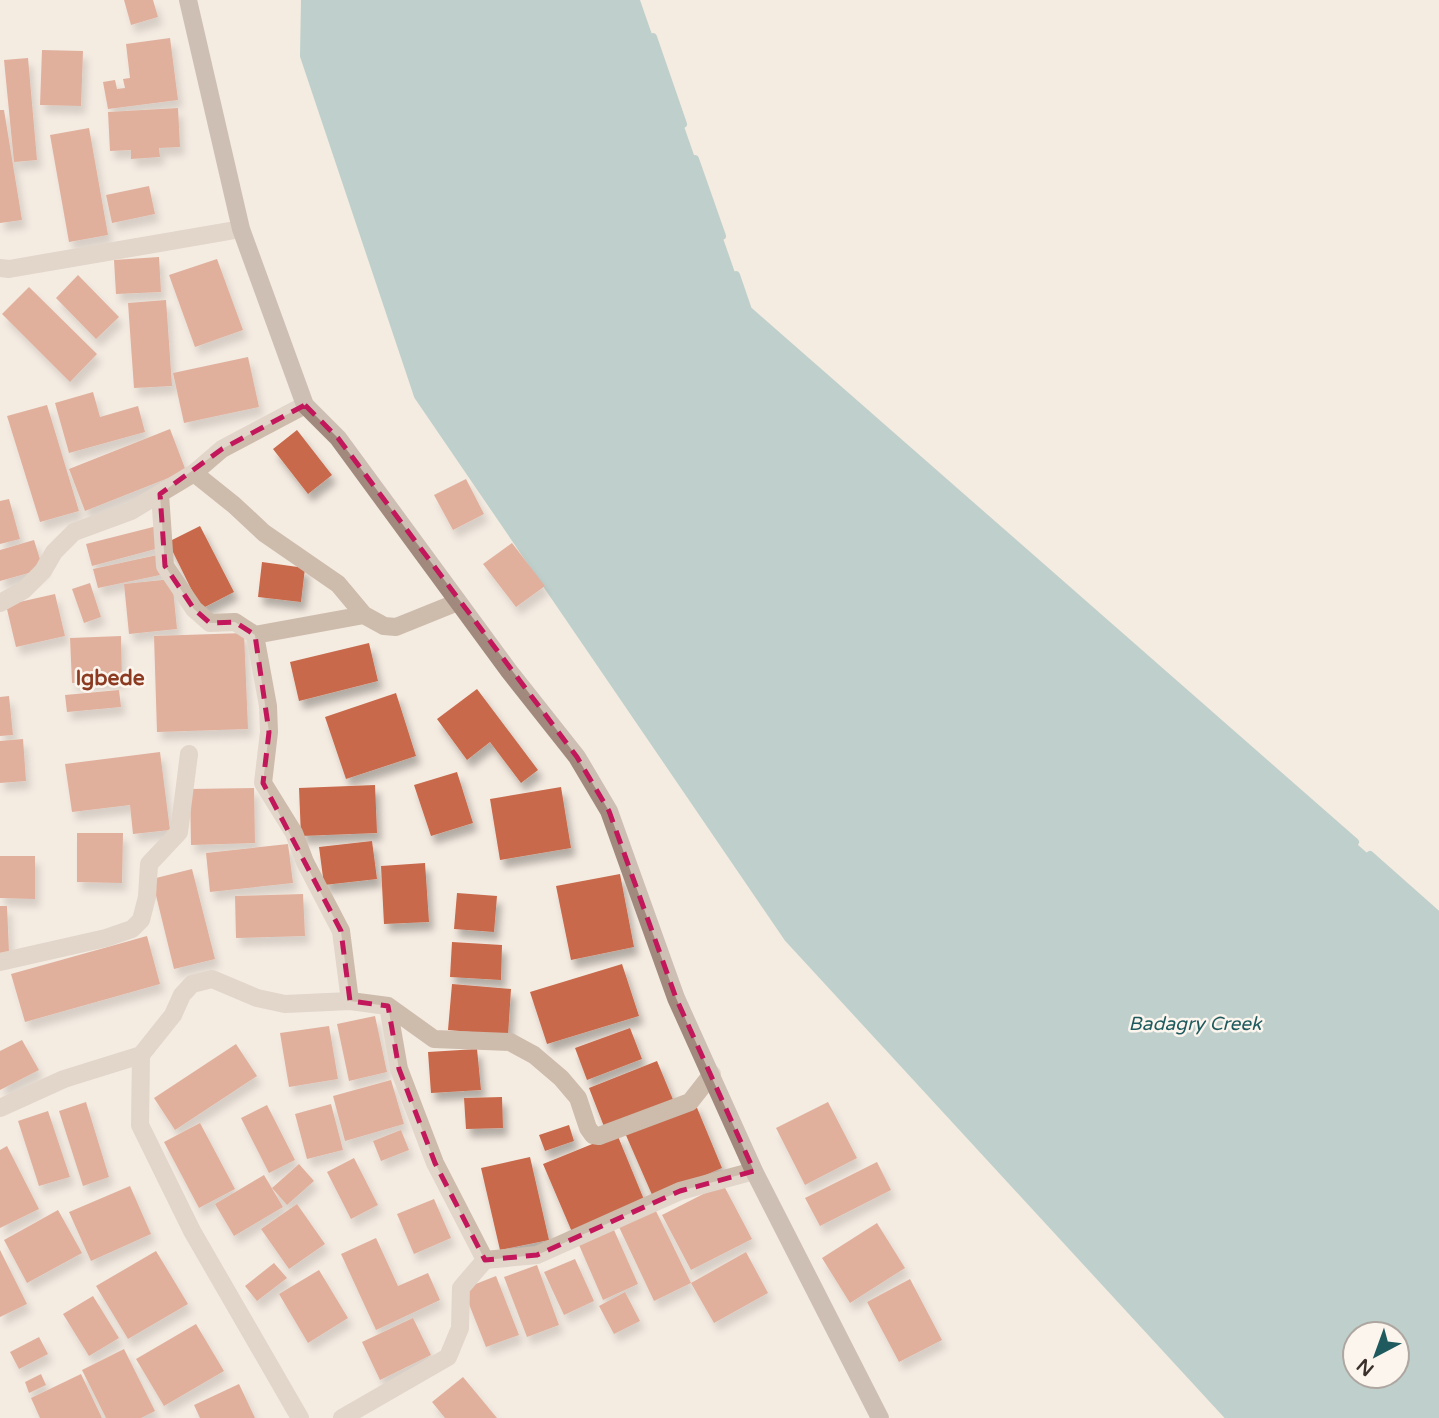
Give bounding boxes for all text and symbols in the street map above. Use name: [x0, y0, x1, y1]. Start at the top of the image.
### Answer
district label: Igbede: [75, 666, 145, 691]
water label: Badagry Creek: [1129, 1013, 1263, 1035]
north arrow: [1341, 1320, 1411, 1390]
text: N: [1353, 1354, 1378, 1380]

